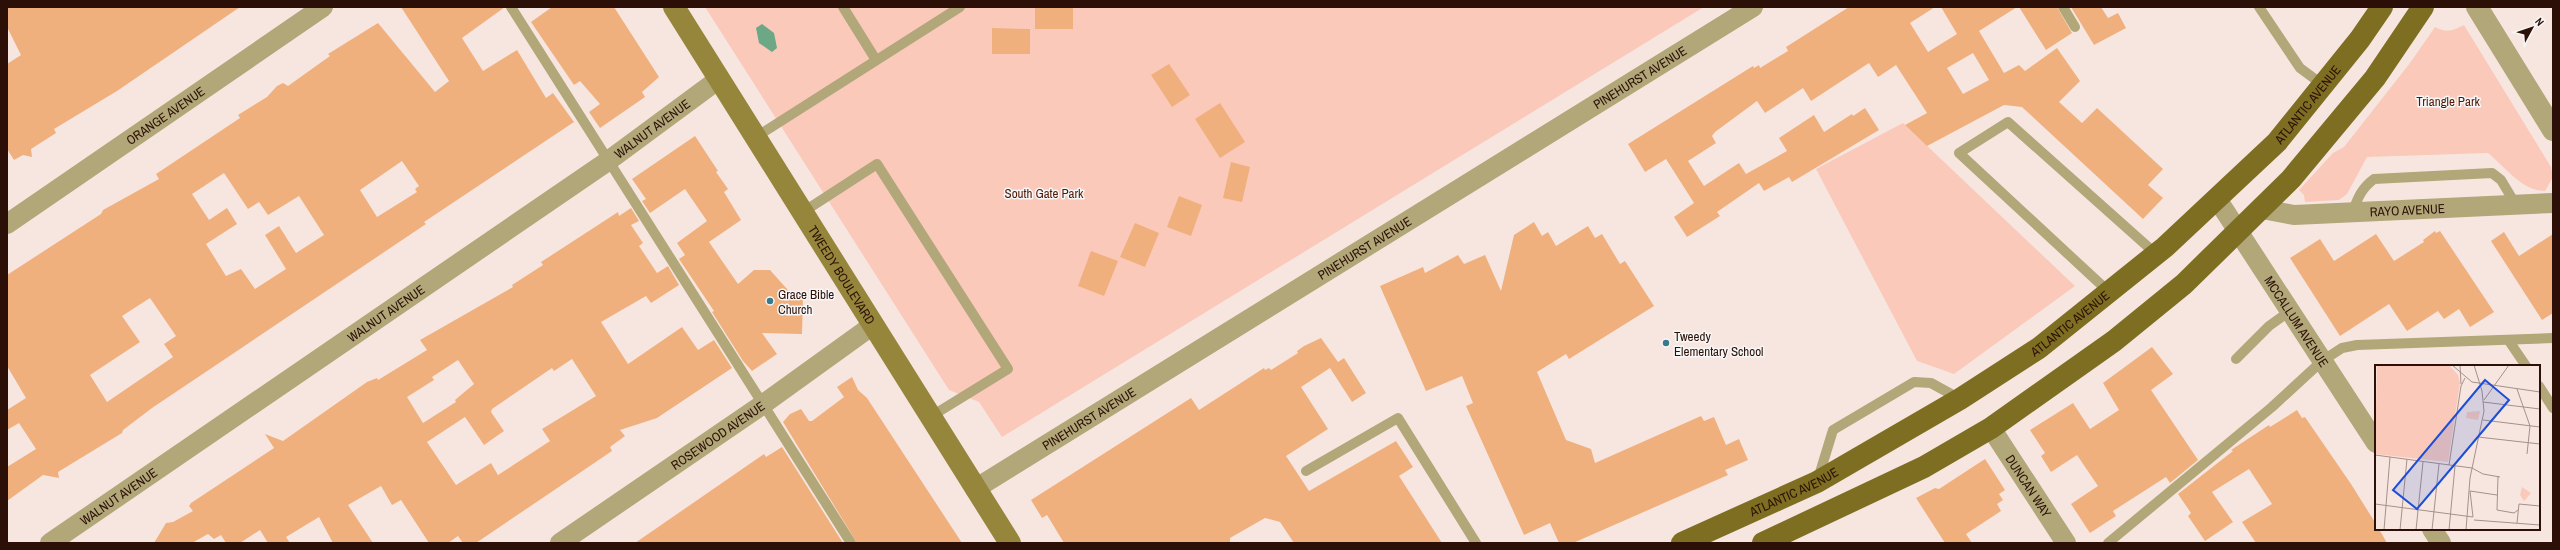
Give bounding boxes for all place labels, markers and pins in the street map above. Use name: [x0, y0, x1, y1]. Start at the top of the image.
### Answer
place label: Grace Bible Church: [778, 286, 834, 318]
marker: Grace Bible Church: [765, 296, 775, 306]
place label: Tweedy Elementary School: [1674, 328, 1763, 360]
marker: Tweedy Elementary School: [1661, 338, 1671, 348]

